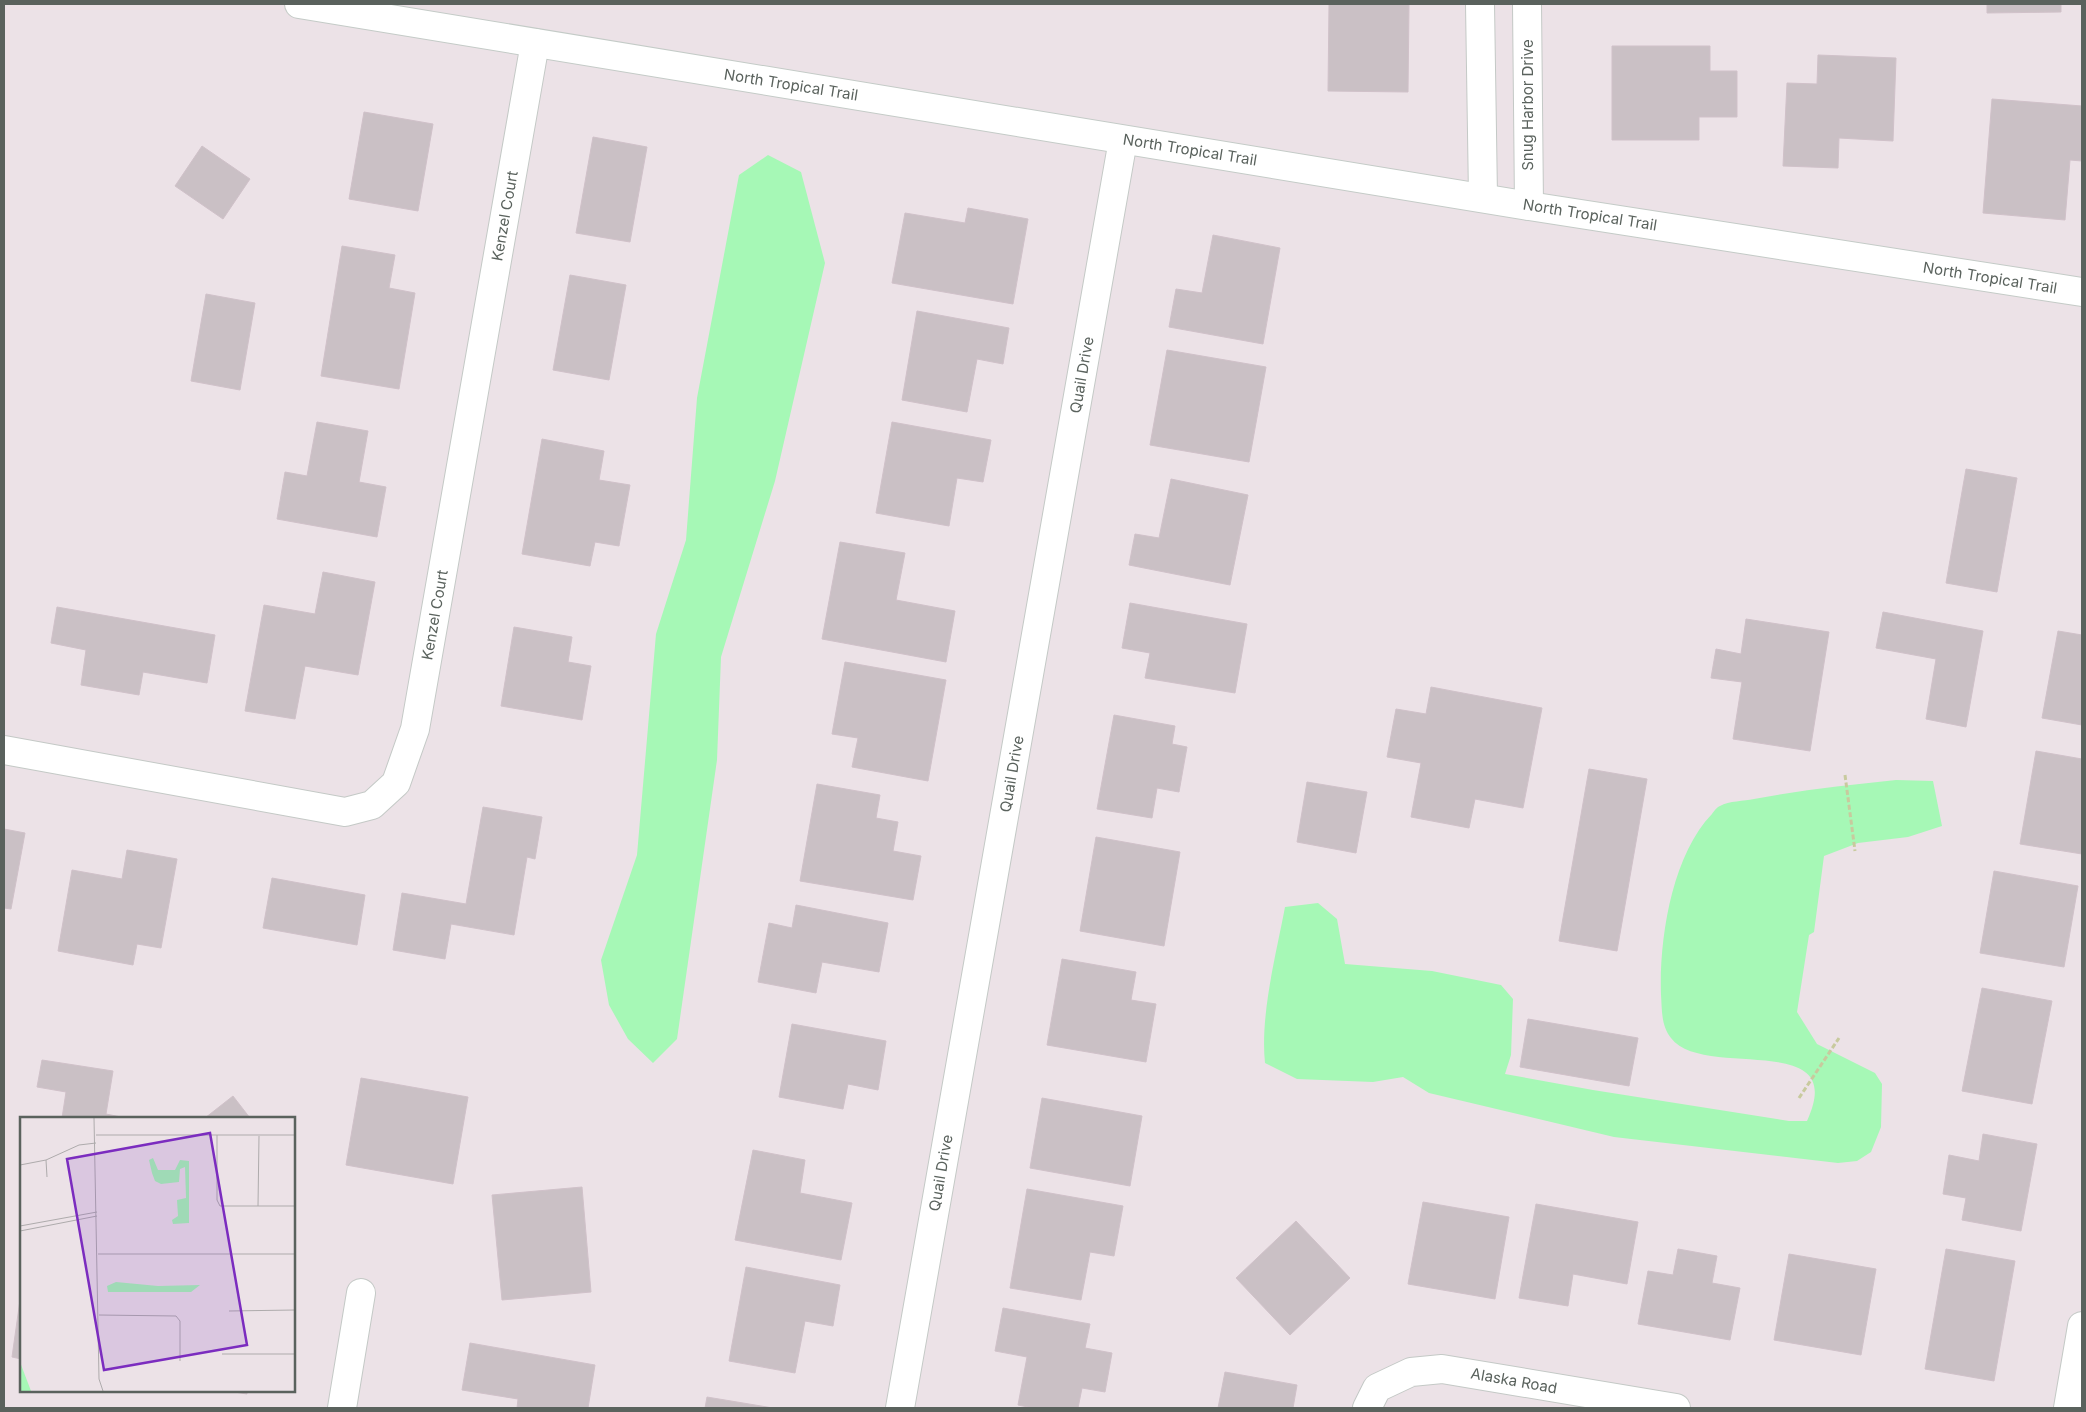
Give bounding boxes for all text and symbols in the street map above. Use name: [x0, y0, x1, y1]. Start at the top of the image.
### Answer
street label: Snug Harbor Drive: [1518, 39, 1537, 171]
street label: North Tropical Trail: [723, 65, 859, 104]
street label: North Tropical Trail: [1122, 130, 1258, 169]
street label: Kenzel Court: [487, 169, 522, 263]
street label: North Tropical Trail: [1522, 195, 1658, 234]
street label: North Tropical Trail: [1922, 258, 2058, 297]
street label: Quail Drive: [1065, 335, 1098, 415]
street label: Kenzel Court: [417, 568, 452, 662]
street label: Quail Drive: [995, 734, 1028, 814]
inset map: [20, 1117, 295, 1392]
street label: Quail Drive: [924, 1133, 957, 1213]
street label: Alaska Road: [1469, 1364, 1559, 1397]

